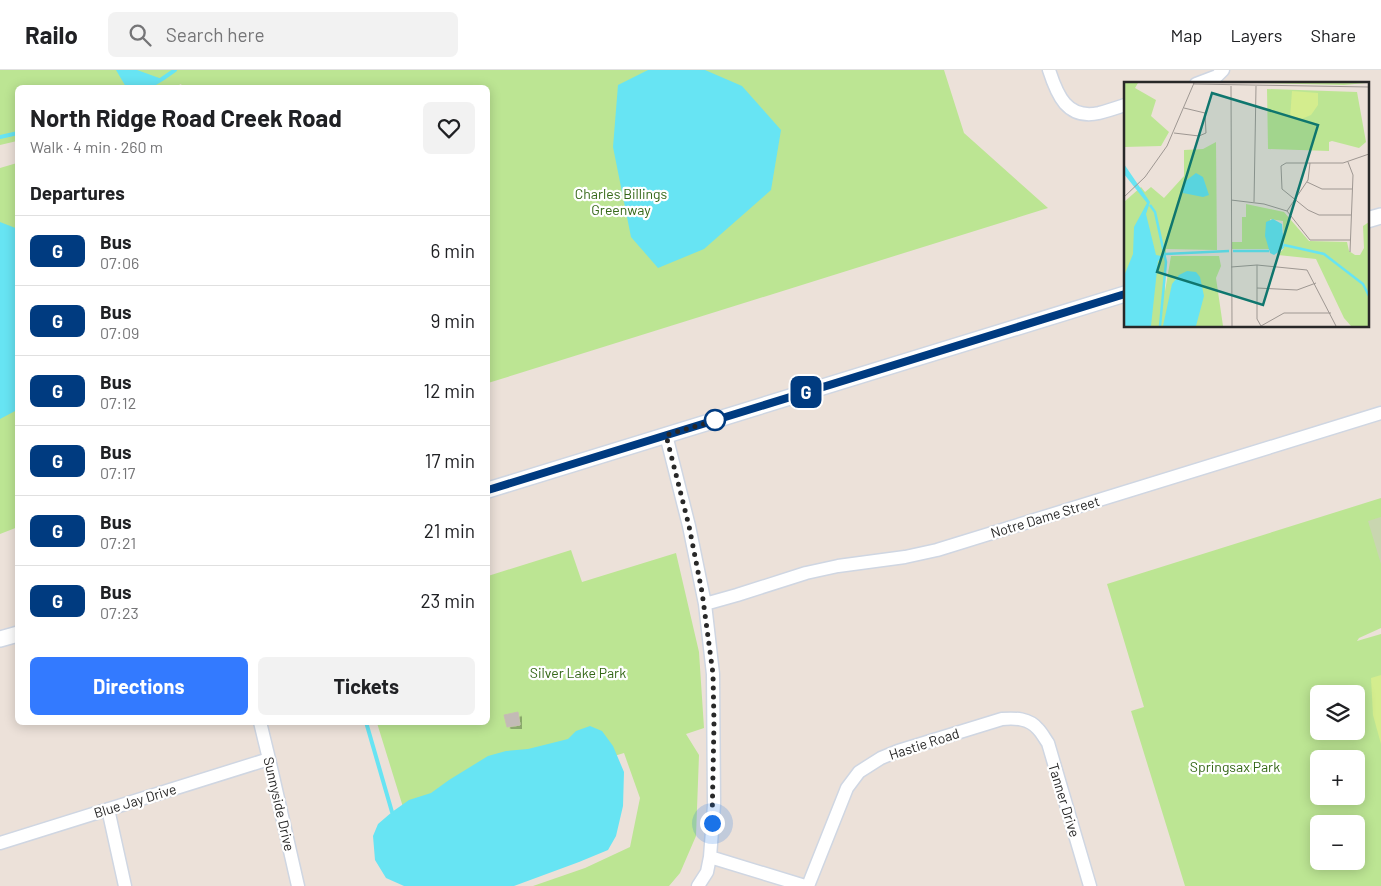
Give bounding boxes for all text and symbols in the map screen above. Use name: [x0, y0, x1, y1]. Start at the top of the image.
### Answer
search box: [108, 12, 458, 57]
text: Railo: [25, 20, 78, 49]
icon: search: [126, 21, 154, 49]
text: Search here: [166, 23, 265, 46]
text: Map: [1170, 24, 1202, 46]
text: Layers: [1230, 24, 1283, 46]
text: Share: [1311, 24, 1356, 46]
inset map: [1124, 82, 1368, 328]
button: heart: [423, 102, 475, 154]
text: North Ridge Road Creek Road: [30, 103, 342, 132]
text: Walk · 4 min · 260 m: [30, 137, 163, 156]
text: Departures: [30, 181, 125, 204]
park label: Charles Billings Greenway: [575, 185, 667, 218]
text: Bus: [100, 230, 132, 253]
text: 6 min: [431, 239, 475, 262]
text: G: [52, 240, 63, 262]
text: 07:06: [100, 253, 139, 272]
text: Bus: [100, 300, 132, 323]
text: 9 min: [431, 309, 475, 332]
text: G: [52, 310, 63, 332]
text: 07:09: [100, 323, 139, 342]
text: Bus: [100, 370, 132, 393]
line badge: G: [790, 376, 822, 408]
text: 12 min: [424, 379, 475, 402]
text: G: [52, 380, 63, 402]
text: G: [800, 381, 812, 403]
text: 07:12: [100, 393, 136, 412]
unlabelled marker: [704, 409, 726, 431]
text: Bus: [100, 440, 132, 463]
text: 17 min: [425, 449, 475, 472]
text: G: [52, 450, 63, 472]
text: 07:17: [100, 463, 135, 482]
street label: Notre Dame Street: [988, 492, 1101, 541]
text: Bus: [100, 510, 132, 533]
text: 21 min: [424, 519, 475, 542]
text: G: [52, 520, 63, 542]
text: 07:21: [100, 533, 136, 552]
text: Bus: [100, 580, 132, 603]
text: 23 min: [421, 589, 475, 612]
text: G: [52, 590, 63, 612]
text: 07:23: [100, 603, 139, 622]
button: Directions: [30, 657, 248, 715]
button: Tickets: [258, 657, 475, 715]
park label: Silver Lake Park: [530, 664, 626, 681]
map controls: [1310, 685, 1365, 870]
button: layers: [1310, 685, 1365, 740]
street label: Hastie Road: [887, 724, 961, 763]
button: +: [1310, 750, 1365, 805]
street label: Sunnyside Drive: [260, 755, 299, 853]
park label: Springsax Park: [1190, 758, 1280, 775]
street label: Tanner Drive: [1045, 761, 1084, 839]
street label: Blue Jay Drive: [92, 780, 178, 821]
your location: [700, 811, 725, 836]
button: −: [1310, 815, 1365, 870]

